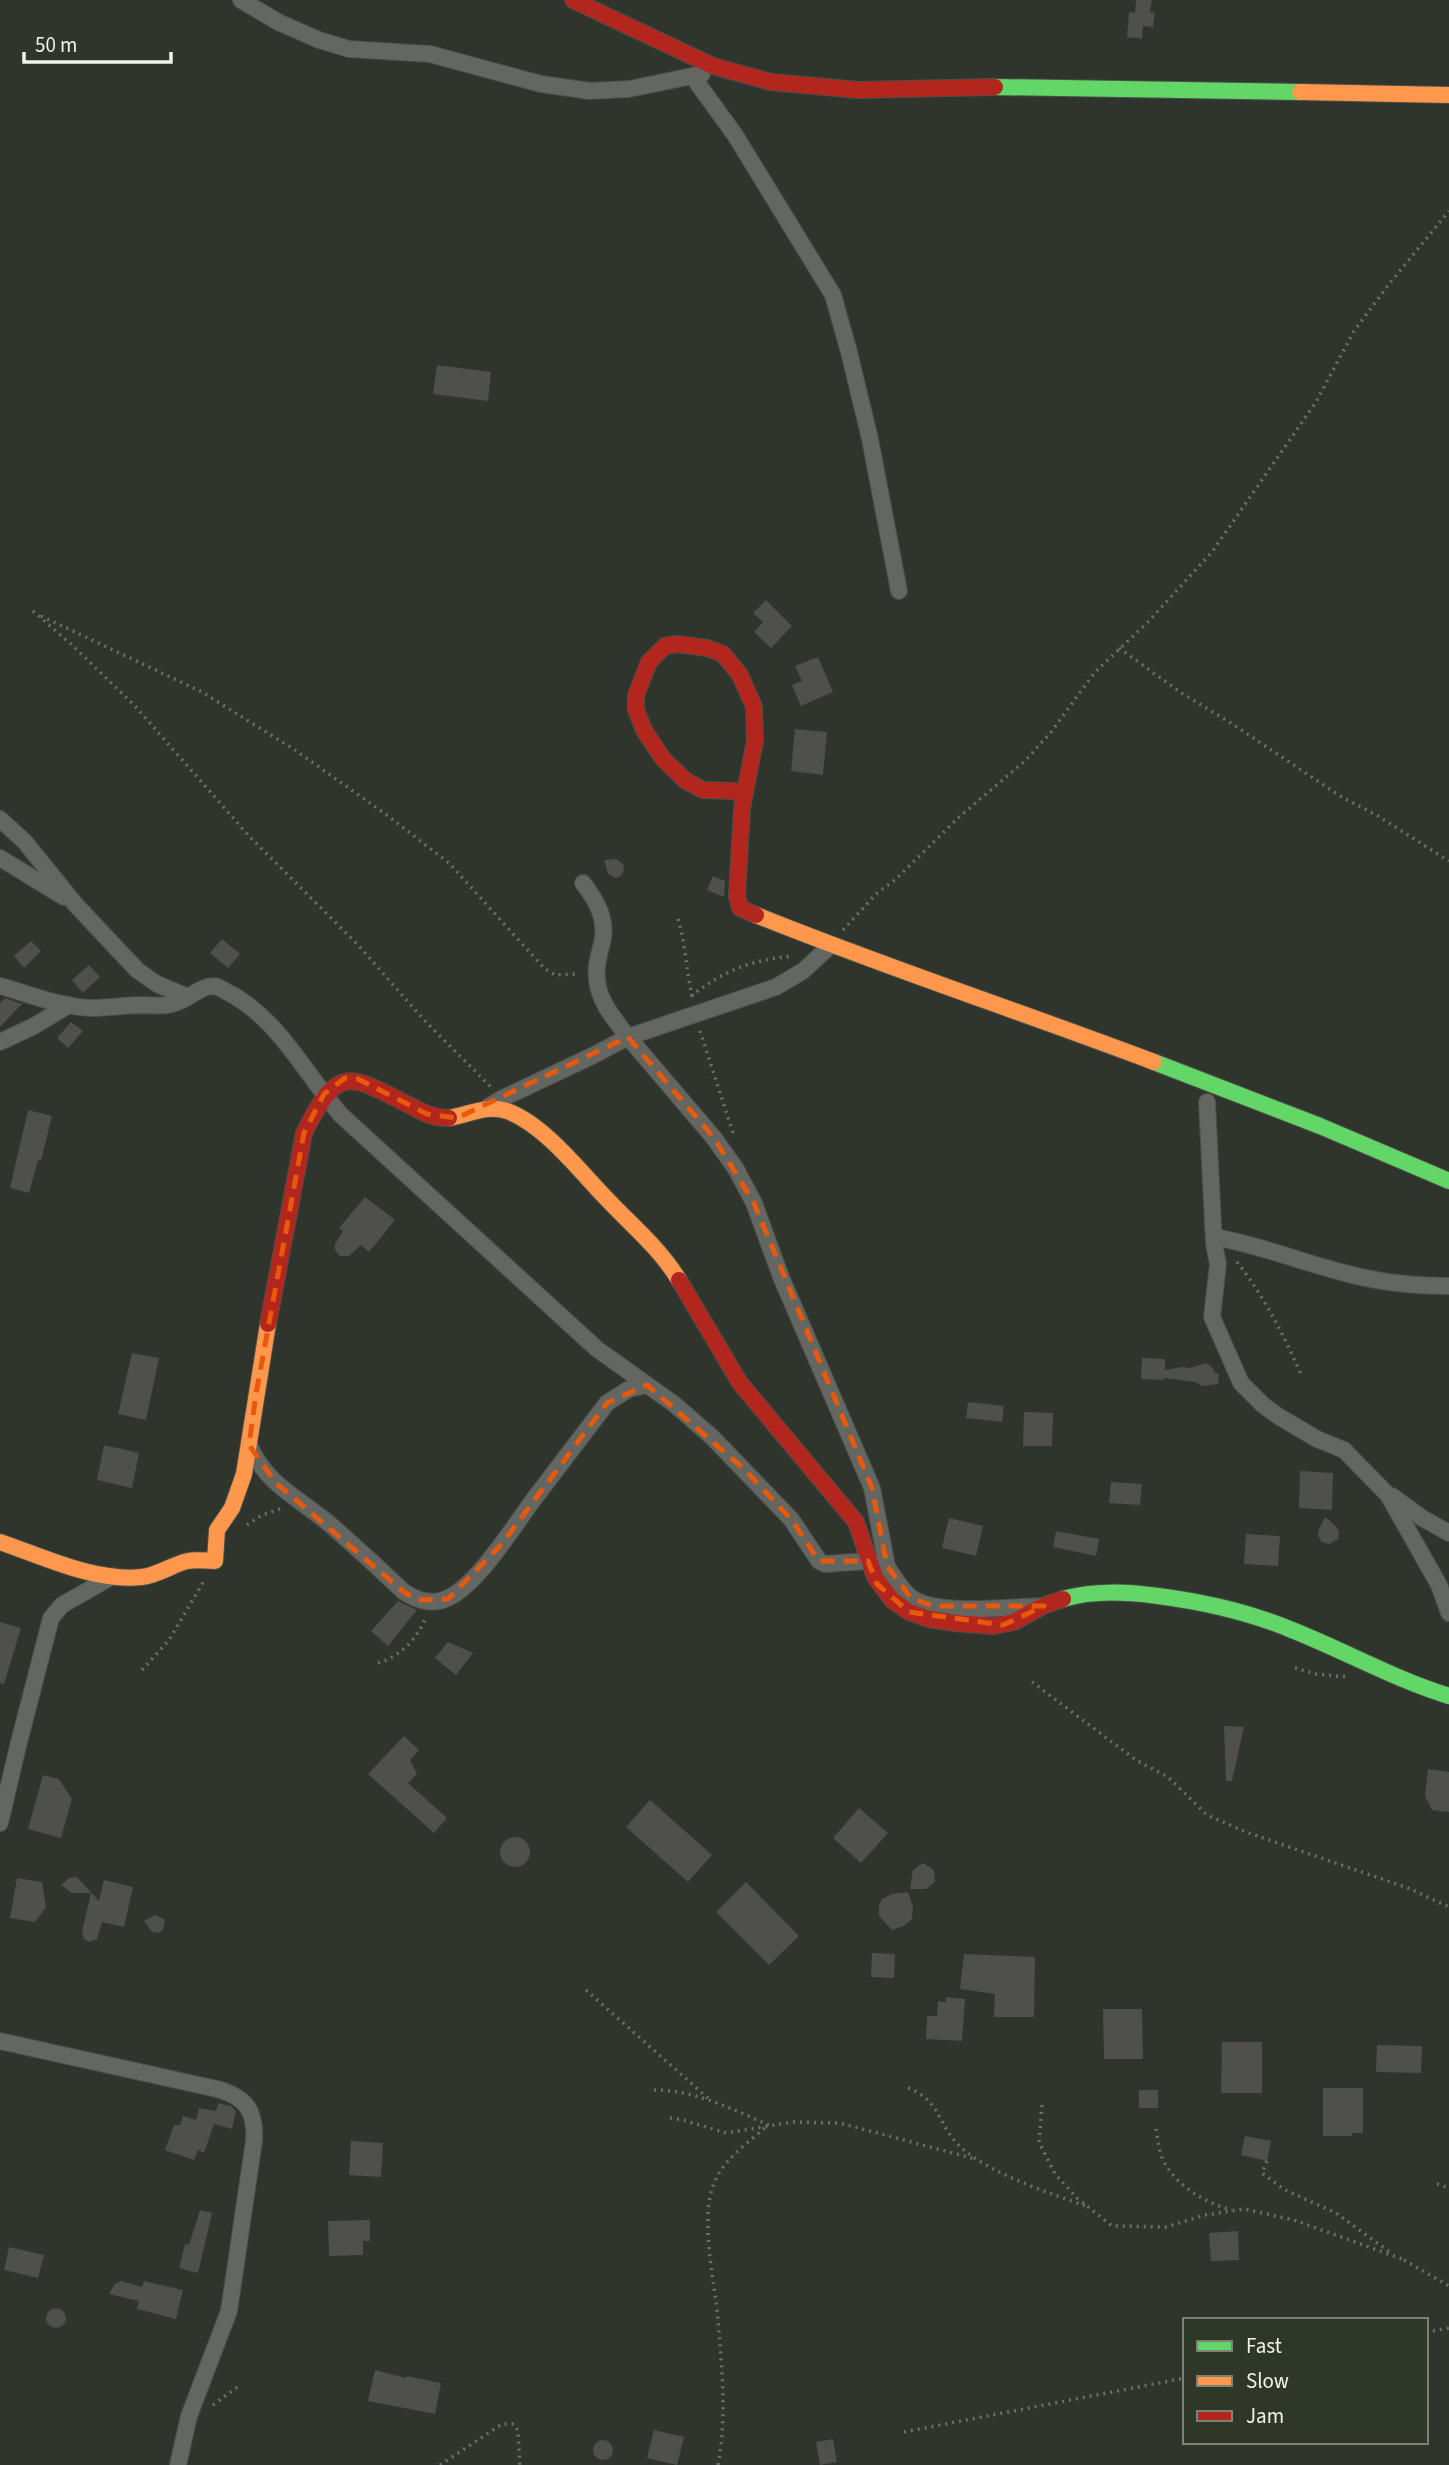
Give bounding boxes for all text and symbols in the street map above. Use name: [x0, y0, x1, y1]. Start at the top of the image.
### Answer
scale bar: [24, 21, 172, 65]
text: 50 m: [35, 30, 77, 60]
legend: [1183, 2318, 1428, 2444]
text: Fast: [1246, 2331, 1282, 2361]
text: Slow: [1246, 2366, 1289, 2396]
text: Jam: [1246, 2401, 1284, 2431]

